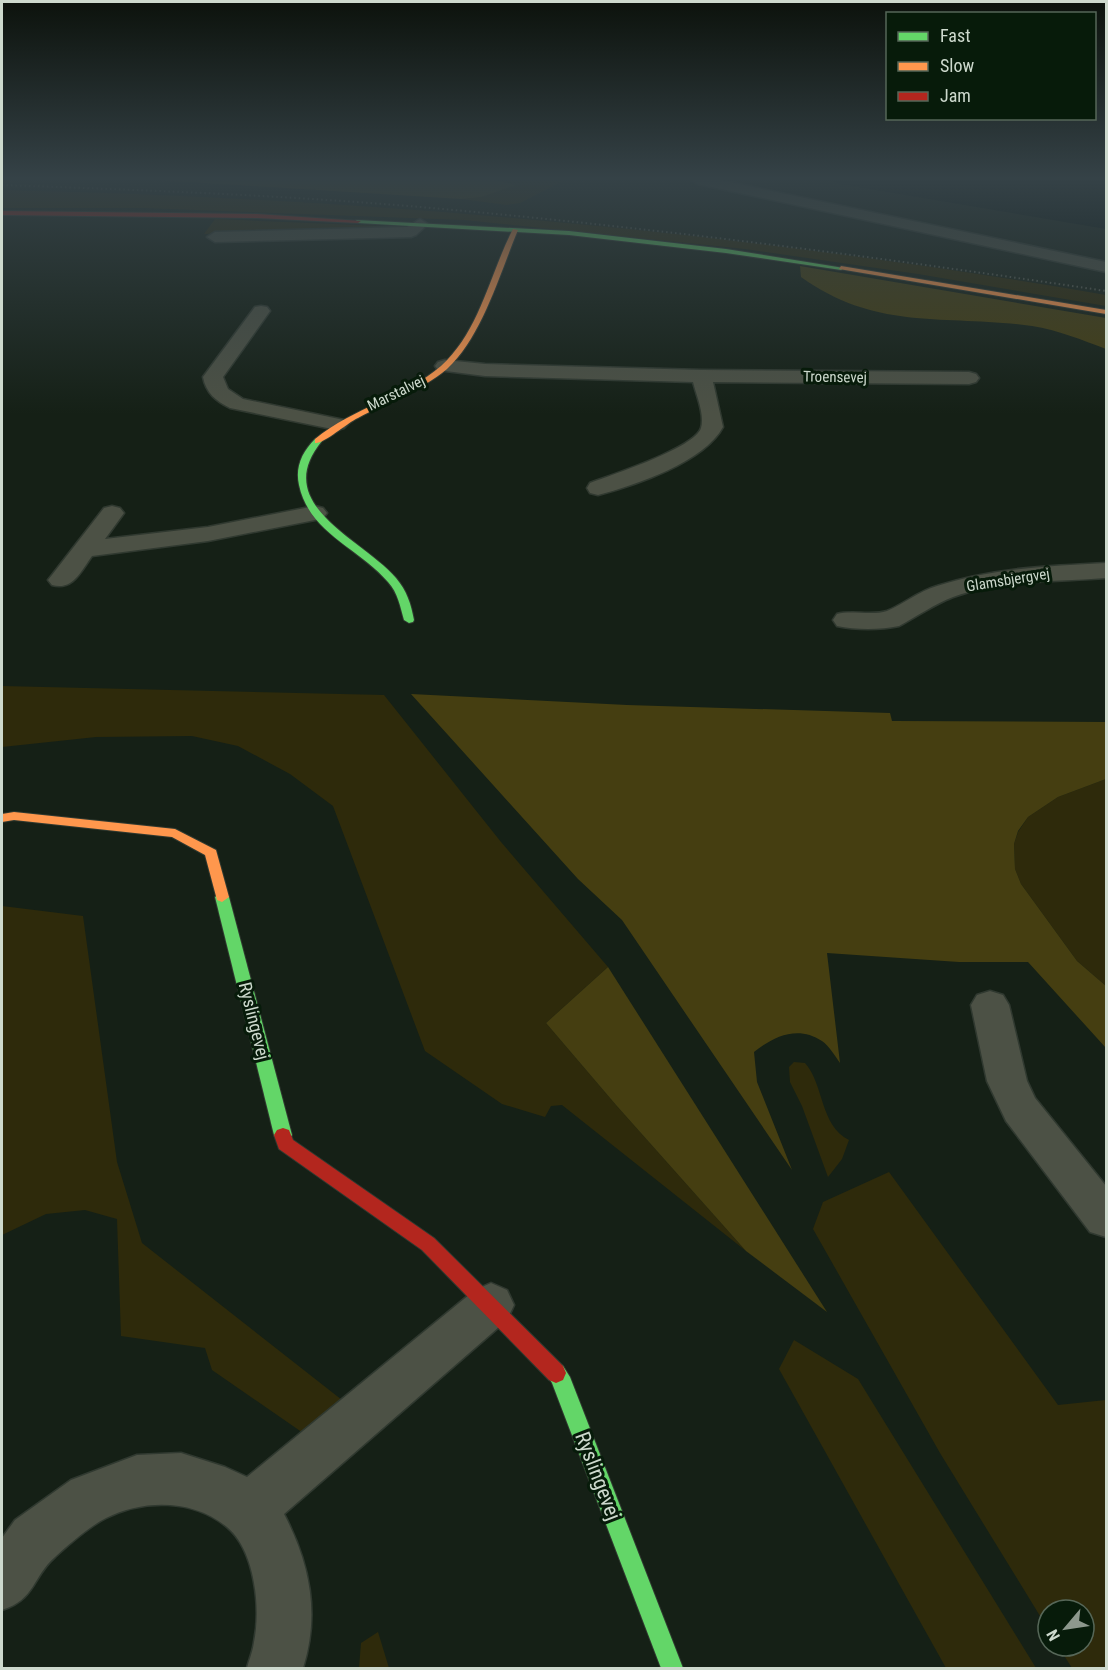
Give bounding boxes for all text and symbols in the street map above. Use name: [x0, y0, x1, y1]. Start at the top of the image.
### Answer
legend: [886, 12, 1096, 120]
text: Fast: [940, 25, 971, 46]
text: Slow: [940, 55, 975, 76]
text: Jam: [940, 85, 971, 106]
street label: Troensevej: [803, 367, 867, 387]
street label: Marstalvej: [364, 371, 428, 415]
street label: Glamsbjergvej: [965, 565, 1051, 595]
street label: Ryslingevej: [235, 980, 274, 1062]
street label: Ryslingevej: [570, 1428, 626, 1524]
north arrow: [1036, 1598, 1096, 1658]
text: N: [1043, 1626, 1064, 1644]

